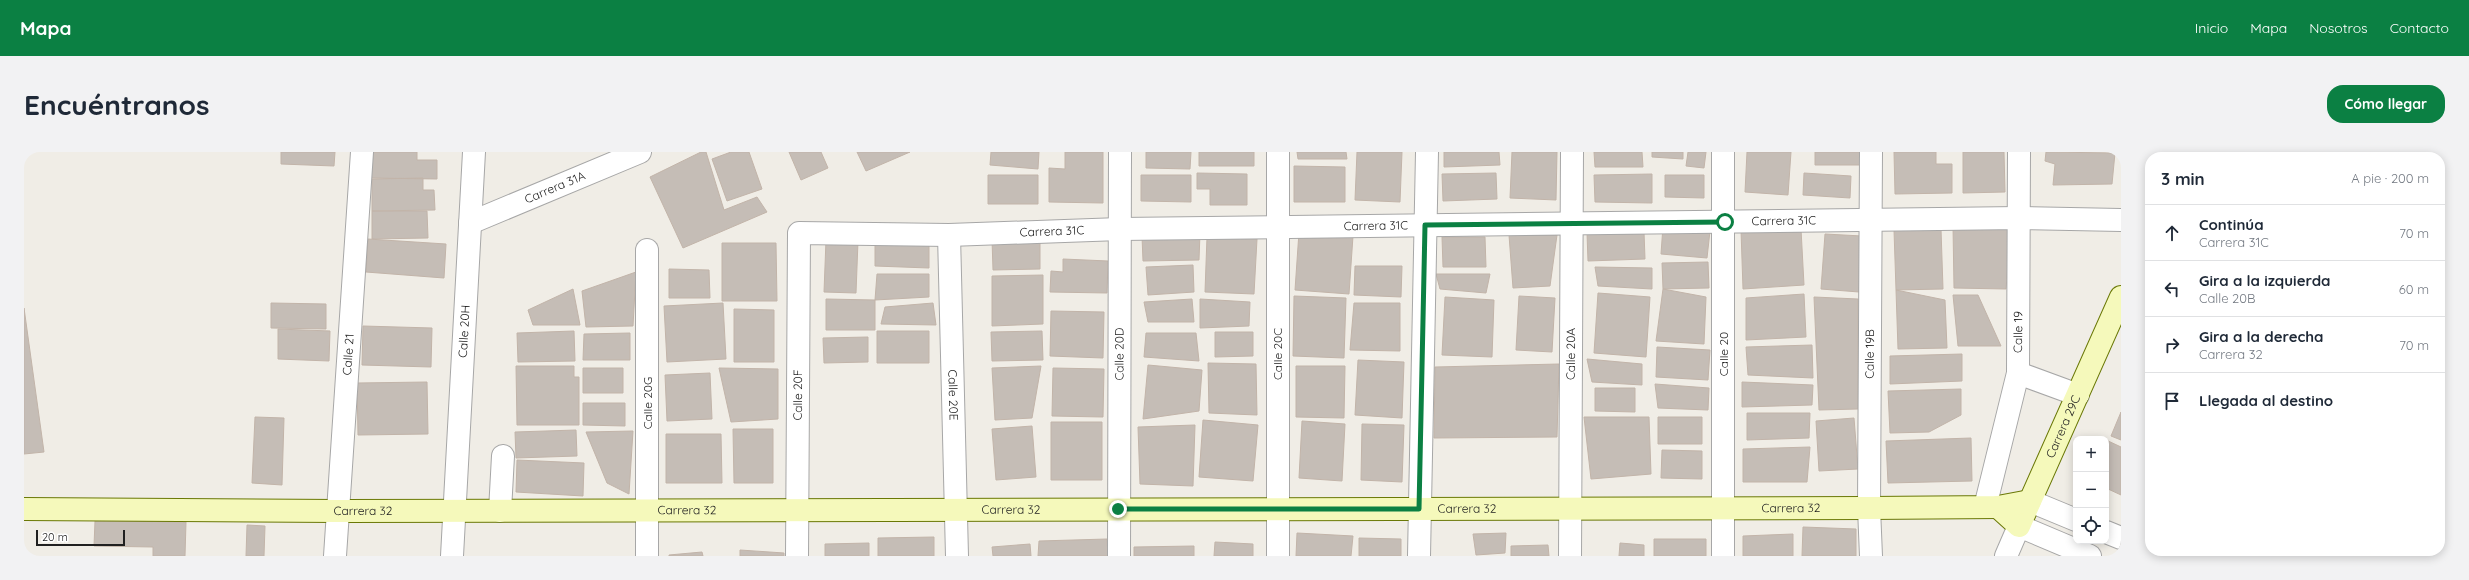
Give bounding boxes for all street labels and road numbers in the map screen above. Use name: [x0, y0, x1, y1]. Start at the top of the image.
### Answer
street label: Carrera 31A: [522, 168, 588, 206]
street label: Carrera 31C: [1751, 212, 1816, 228]
street label: Carrera 31C: [1343, 217, 1408, 233]
street label: Carrera 31C: [1019, 222, 1085, 240]
street label: Calle 20H: [455, 304, 473, 358]
street label: Calle 19: [2010, 311, 2025, 353]
street label: Calle 20D: [1111, 327, 1127, 381]
street label: Calle 20C: [1270, 328, 1285, 380]
street label: Calle 20A: [1563, 328, 1578, 380]
street label: Calle 19B: [1862, 329, 1877, 379]
street label: Calle 20: [1716, 332, 1731, 376]
street label: Calle 21: [339, 333, 357, 376]
street label: Calle 20F: [790, 369, 805, 421]
street label: Calle 20E: [945, 369, 962, 421]
street label: Calle 20G: [640, 377, 655, 429]
street label: Carrera 29C: [2042, 393, 2083, 460]
street label: Carrera 32: [1762, 500, 1821, 515]
street label: Carrera 32: [1438, 501, 1497, 516]
street label: Carrera 32: [658, 502, 717, 517]
street label: Carrera 32: [982, 502, 1041, 517]
street label: Carrera 32: [334, 503, 393, 518]

